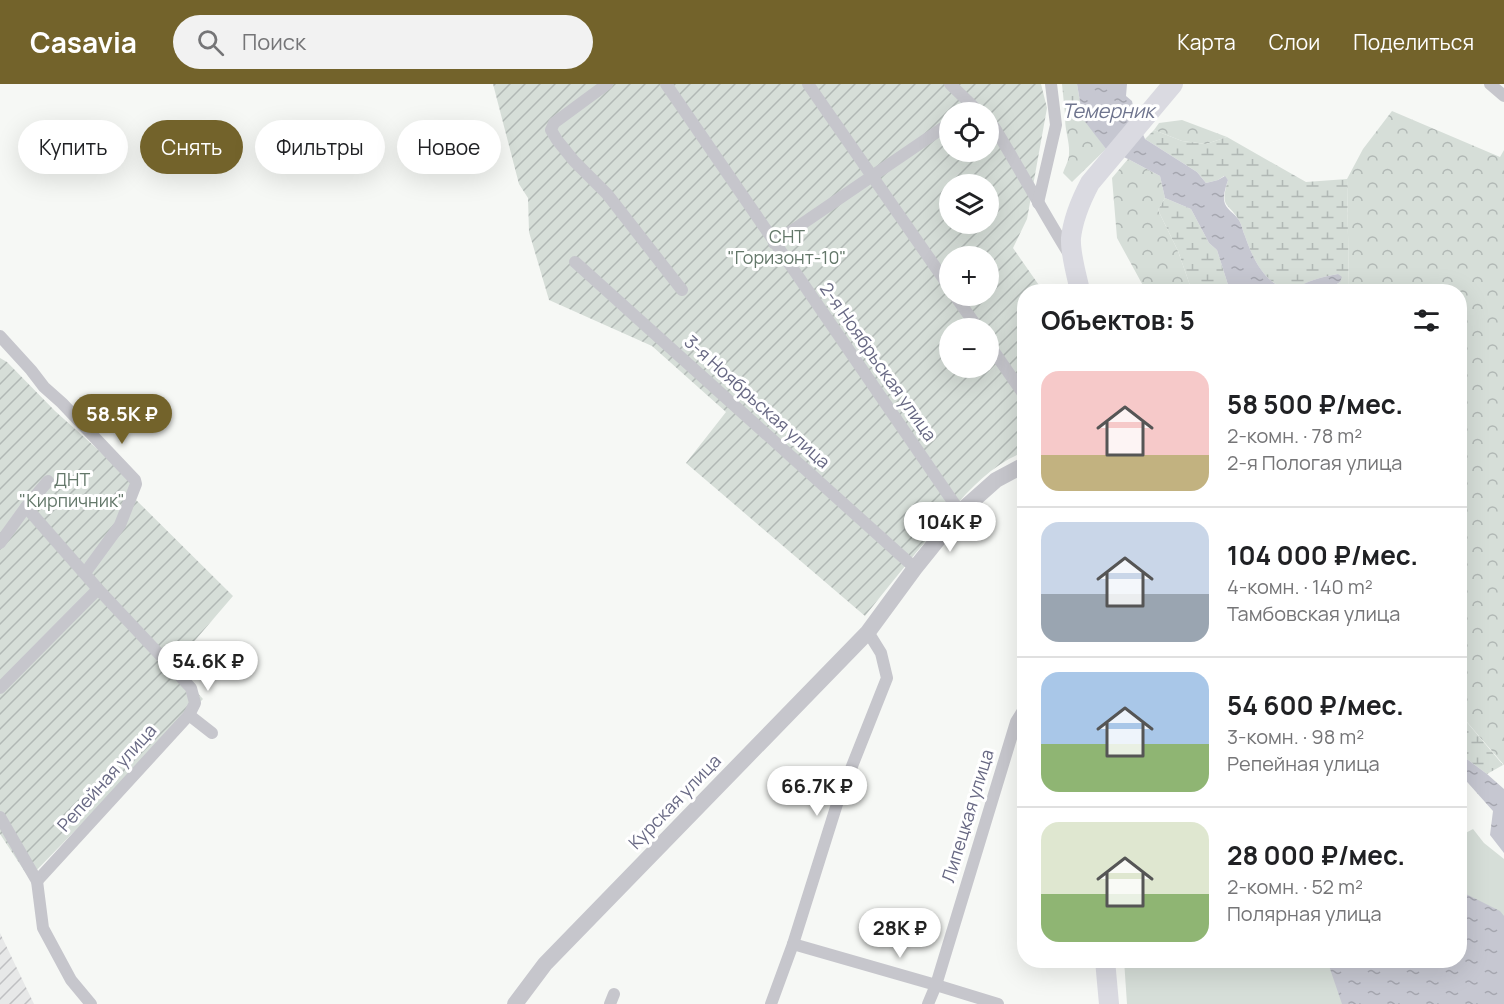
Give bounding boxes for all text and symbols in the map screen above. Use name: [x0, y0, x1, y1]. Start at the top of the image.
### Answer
search box: [173, 15, 593, 69]
text: Casavia: [30, 23, 137, 61]
icon: search: [194, 26, 227, 59]
text: Поиск: [242, 27, 306, 57]
text: Карта: [1177, 28, 1236, 56]
text: Слои: [1269, 28, 1320, 56]
text: Поделиться: [1353, 28, 1474, 56]
water label: Темерник: [1062, 97, 1157, 124]
map controls: [939, 102, 999, 378]
button: locate: [939, 102, 999, 162]
chip: Купить: [18, 120, 128, 174]
chip: Снять: [140, 120, 243, 174]
chip: Фильтры: [255, 120, 385, 174]
chip: Новое: [397, 120, 501, 174]
button: layers: [939, 174, 999, 234]
park label: СНТ "Горизонт-10": [728, 224, 846, 269]
button: +: [939, 246, 999, 306]
street label: 2-я Ноябрьская улица: [815, 277, 943, 445]
text: Объектов: 5: [1041, 302, 1195, 338]
icon: filters: [1410, 304, 1443, 337]
button: −: [939, 318, 999, 378]
street label: 3-я Ноябрьская улица: [680, 329, 836, 473]
text: 58 500 ₽/мес.: [1227, 386, 1403, 422]
pin: 58.5K ₽: [67, 394, 177, 445]
icon: home: [1089, 395, 1161, 467]
text: 58.5K ₽: [86, 400, 158, 427]
text: 2-комн. · 78 m²: [1227, 422, 1362, 449]
text: 2-я Пологая улица: [1227, 449, 1402, 476]
park label: ДНТ "Кирпичник": [19, 467, 125, 512]
pin: 104K ₽: [901, 502, 999, 553]
text: 104K ₽: [918, 508, 982, 535]
text: 104 000 ₽/мес.: [1227, 537, 1418, 573]
icon: home: [1089, 546, 1161, 618]
text: 4-комн. · 140 m²: [1227, 573, 1373, 600]
text: Тамбовская улица: [1227, 600, 1400, 627]
pin: 54.6K ₽: [153, 641, 263, 692]
text: 54.6K ₽: [172, 647, 244, 674]
text: 54 600 ₽/мес.: [1227, 687, 1404, 723]
icon: home: [1089, 696, 1161, 768]
street label: Репейная улица: [51, 718, 161, 836]
text: 3-комн. · 98 m²: [1227, 723, 1364, 750]
street label: Липецкая улица: [935, 746, 999, 885]
street label: Курская улица: [623, 749, 726, 854]
text: Репейная улица: [1227, 750, 1380, 777]
pin: 66.7K ₽: [762, 766, 872, 817]
text: 66.7K ₽: [781, 772, 853, 799]
text: 28 000 ₽/мес.: [1227, 837, 1405, 873]
icon: home: [1089, 846, 1161, 918]
text: 2-комн. · 52 m²: [1227, 873, 1363, 900]
text: Полярная улица: [1227, 900, 1382, 927]
pin: 28K ₽: [858, 908, 942, 959]
text: 28K ₽: [873, 914, 927, 941]

